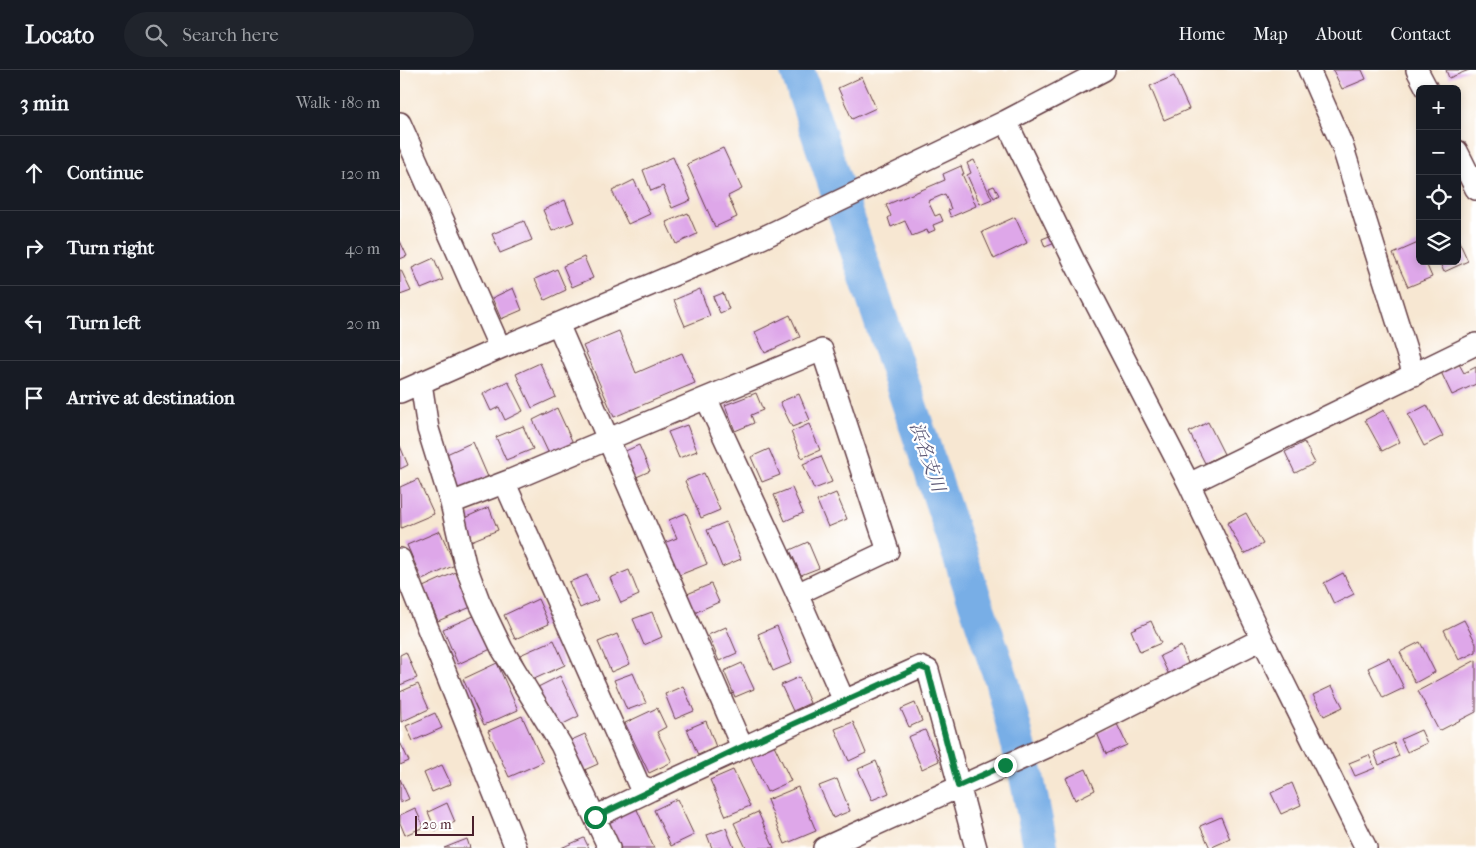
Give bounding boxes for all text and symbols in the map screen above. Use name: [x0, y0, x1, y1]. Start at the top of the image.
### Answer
search box: [124, 12, 474, 57]
text: Locato: [25, 21, 94, 49]
icon: search: [142, 21, 170, 49]
text: Search here: [182, 24, 279, 46]
text: Home: [1178, 24, 1225, 45]
text: Map: [1253, 24, 1288, 45]
text: About: [1316, 24, 1362, 45]
text: Contact: [1390, 24, 1451, 45]
map controls: [1416, 85, 1461, 265]
button: +: [1416, 85, 1461, 130]
text: 3 min: [20, 91, 69, 115]
text: Walk · 180 m: [296, 93, 380, 112]
button: −: [1416, 130, 1461, 175]
icon: ahead: [20, 159, 48, 187]
text: Continue: [67, 162, 143, 184]
text: 120 m: [341, 164, 380, 183]
button: locate: [1416, 175, 1461, 220]
button: layers: [1416, 220, 1461, 265]
icon: right: [20, 234, 48, 262]
text: Turn right: [67, 237, 154, 259]
text: 40 m: [345, 239, 380, 258]
icon: left: [20, 309, 48, 337]
text: Turn left: [67, 312, 141, 334]
text: 20 m: [346, 314, 380, 333]
icon: arrive: [20, 384, 48, 412]
text: Arrive at destination: [67, 387, 235, 409]
water label: 浜名支川: [905, 420, 949, 496]
route end: [994, 754, 1017, 777]
route start: [584, 806, 607, 829]
scale bar: [415, 813, 474, 836]
text: 20 m: [422, 816, 452, 833]

